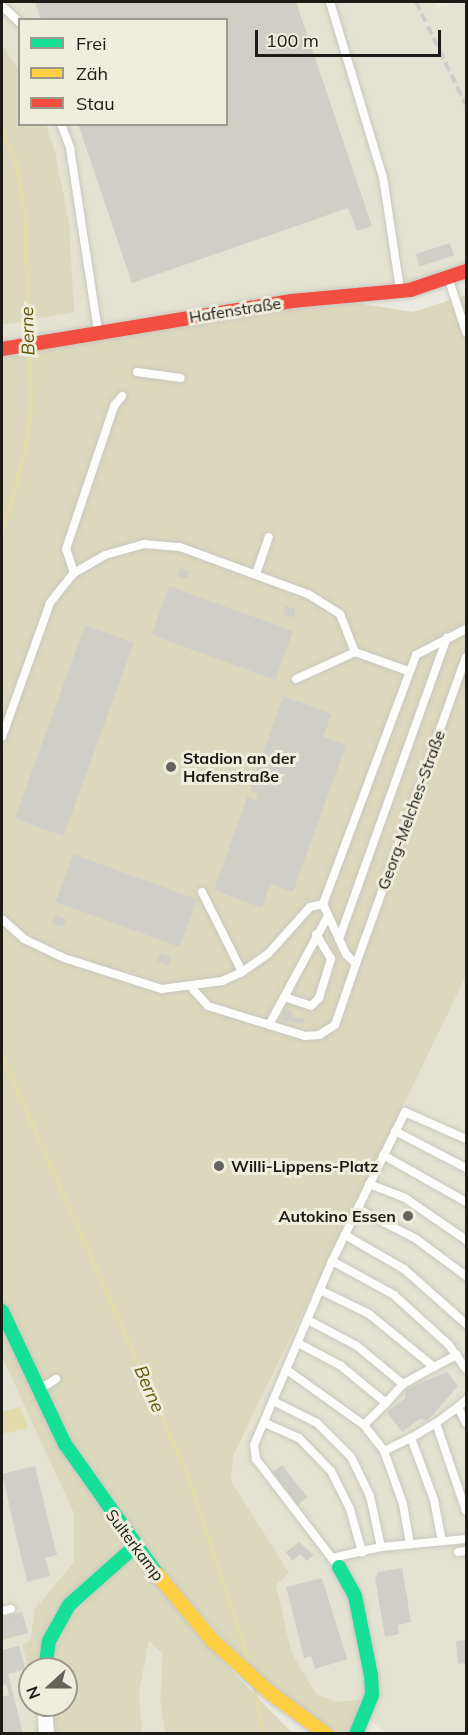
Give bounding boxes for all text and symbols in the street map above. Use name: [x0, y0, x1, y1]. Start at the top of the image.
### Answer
legend: [18, 18, 228, 126]
scale bar: [258, 18, 444, 56]
text: 100 m: [266, 29, 319, 52]
text: Frei: [76, 32, 106, 55]
text: Zäh: [76, 62, 108, 85]
text: Stau: [76, 92, 115, 115]
street label: Hafenstraße: [188, 293, 282, 327]
water label: Berne: [16, 306, 40, 356]
street label: Georg-Melches-Straße: [373, 728, 449, 892]
place label: Stadion an der Hafenstraße: [183, 748, 296, 786]
marker: Stadion an der Hafenstraße: [164, 760, 178, 774]
place label: Willi-Lippens-Platz: [231, 1156, 378, 1176]
marker: Willi-Lippens-Platz: [212, 1159, 226, 1173]
place label: Autokino Essen: [279, 1206, 396, 1226]
marker: Autokino Essen: [401, 1209, 415, 1223]
water label: Berne: [129, 1362, 169, 1416]
street label: Sulterkamp: [102, 1506, 168, 1584]
north arrow: [18, 1657, 78, 1717]
text: N: [22, 1684, 45, 1702]

